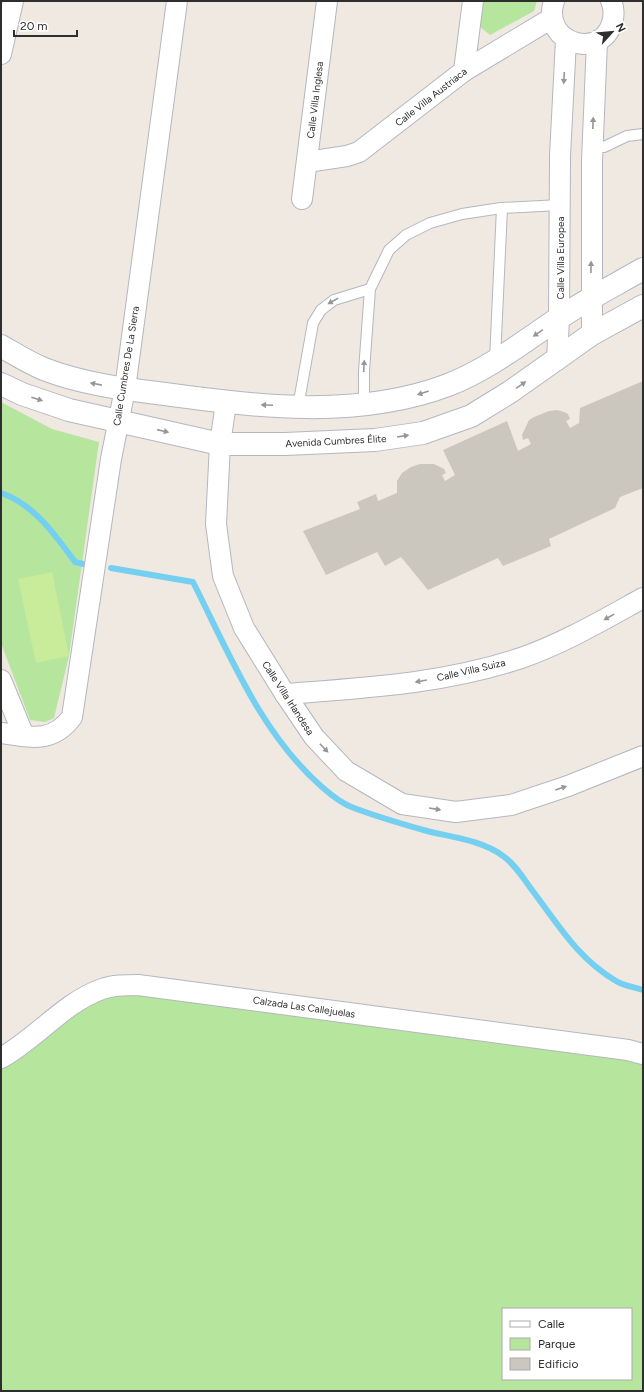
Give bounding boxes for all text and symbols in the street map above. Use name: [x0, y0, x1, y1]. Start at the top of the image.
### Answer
scale bar: [14, 12, 77, 38]
north arrow: [592, 12, 632, 52]
text: 20 m: [20, 19, 48, 33]
text: N: [613, 21, 628, 34]
street label: Calle Villa Inglesa: [304, 61, 326, 139]
street label: Calle Villa Austriaca: [392, 65, 470, 129]
one-way arrow: [561, 72, 567, 85]
one-way arrow: [590, 117, 597, 129]
street label: Calle Villa Europea: [554, 216, 567, 300]
one-way arrow: [588, 260, 594, 273]
one-way arrow: [327, 298, 339, 305]
street label: Calle Cumbres De La Sierra: [110, 305, 142, 427]
one-way arrow: [532, 329, 543, 337]
one-way arrow: [361, 360, 368, 372]
one-way arrow: [90, 380, 103, 386]
one-way arrow: [516, 381, 526, 389]
one-way arrow: [417, 390, 429, 396]
one-way arrow: [31, 396, 43, 402]
one-way arrow: [261, 401, 273, 408]
one-way arrow: [157, 428, 169, 434]
street label: Avenida Cumbres Élite: [285, 432, 387, 450]
one-way arrow: [397, 433, 409, 439]
one-way arrow: [603, 613, 615, 620]
street label: Calle Villa Suiza: [435, 656, 507, 684]
street label: Calle Villa Irlandesa: [259, 658, 317, 738]
one-way arrow: [415, 679, 427, 685]
one-way arrow: [319, 743, 329, 753]
one-way arrow: [556, 785, 568, 791]
one-way arrow: [429, 806, 441, 812]
street label: Calzada Las Callejuelas: [252, 993, 356, 1021]
legend: [502, 1308, 632, 1380]
text: Calle: [538, 1317, 565, 1331]
text: Parque: [538, 1337, 576, 1351]
text: Edificio: [538, 1357, 578, 1371]

